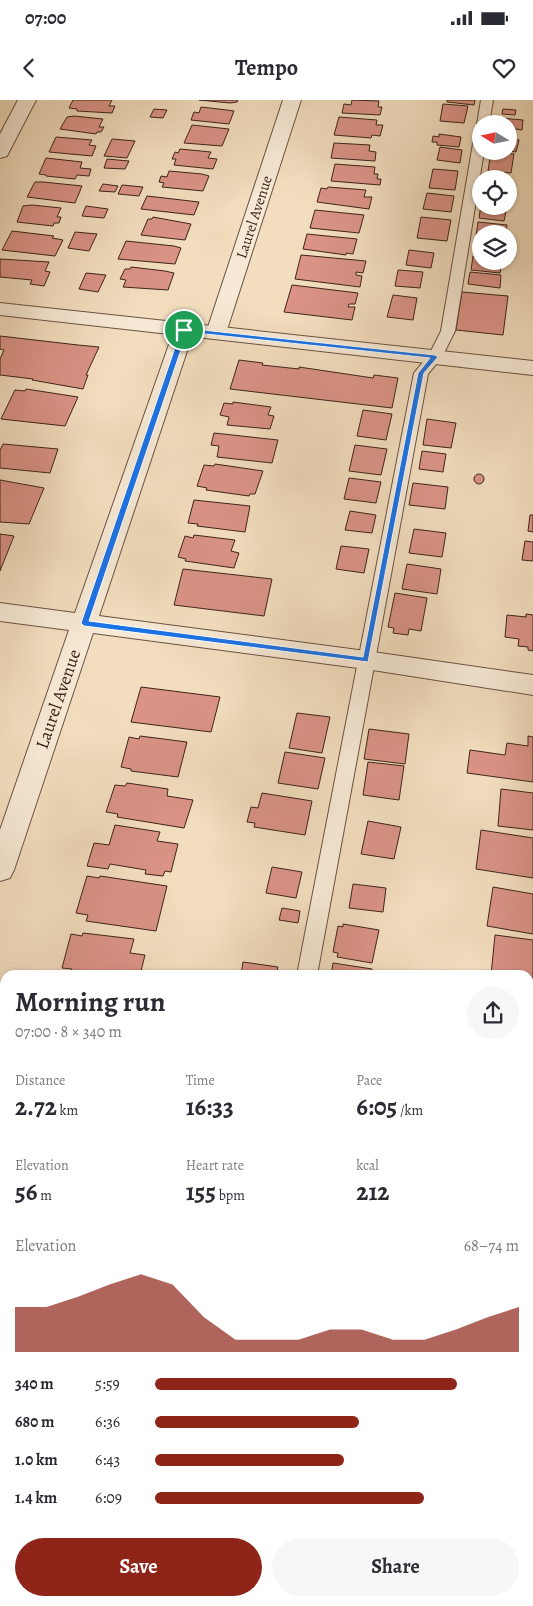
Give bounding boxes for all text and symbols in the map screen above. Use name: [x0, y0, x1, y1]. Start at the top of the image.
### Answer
text: 07:00: [25, 5, 66, 31]
text: Tempo: [235, 53, 298, 83]
icon: back: [15, 54, 43, 82]
icon: heart: [490, 54, 518, 82]
north arrow: [472, 115, 518, 160]
map controls: [472, 115, 517, 270]
button: locate: [472, 170, 517, 215]
street label: Laurel Avenue: [231, 173, 277, 261]
button: layers: [472, 225, 517, 270]
pin: [163, 309, 205, 351]
icon: arrive: [170, 316, 198, 344]
street label: Laurel Avenue: [30, 646, 86, 752]
text: Morning run: [15, 983, 165, 1021]
button: share: [467, 987, 519, 1039]
text: 07:00 · 8 × 340 m: [15, 1021, 122, 1043]
text: Distance: [15, 1071, 65, 1090]
text: Time: [186, 1071, 215, 1090]
text: Pace: [356, 1071, 382, 1090]
text: 2.72: [15, 1090, 57, 1124]
text: 16:33: [186, 1090, 234, 1124]
text: 6:05: [356, 1090, 397, 1124]
text: km: [57, 1101, 78, 1120]
text: /km: [397, 1101, 423, 1120]
text: Elevation: [15, 1156, 69, 1175]
text: Heart rate: [186, 1156, 244, 1175]
text: kcal: [356, 1156, 379, 1175]
text: 56: [15, 1175, 37, 1209]
text: 155: [186, 1175, 216, 1209]
text: 212: [356, 1175, 389, 1209]
text: m: [37, 1186, 52, 1205]
text: bpm: [216, 1186, 245, 1205]
text: Elevation: [15, 1235, 76, 1257]
text: 68–74 m: [464, 1235, 519, 1257]
text: 340 m: [15, 1373, 54, 1395]
text: 5:59: [95, 1373, 120, 1395]
text: 680 m: [15, 1411, 54, 1433]
text: 6:36: [95, 1411, 120, 1433]
text: 1.0 km: [15, 1449, 58, 1471]
text: 6:43: [95, 1449, 120, 1471]
text: 1.4 km: [15, 1487, 57, 1509]
text: 6:09: [95, 1487, 122, 1509]
button: Save: [15, 1538, 262, 1596]
button: Share: [272, 1538, 519, 1596]

